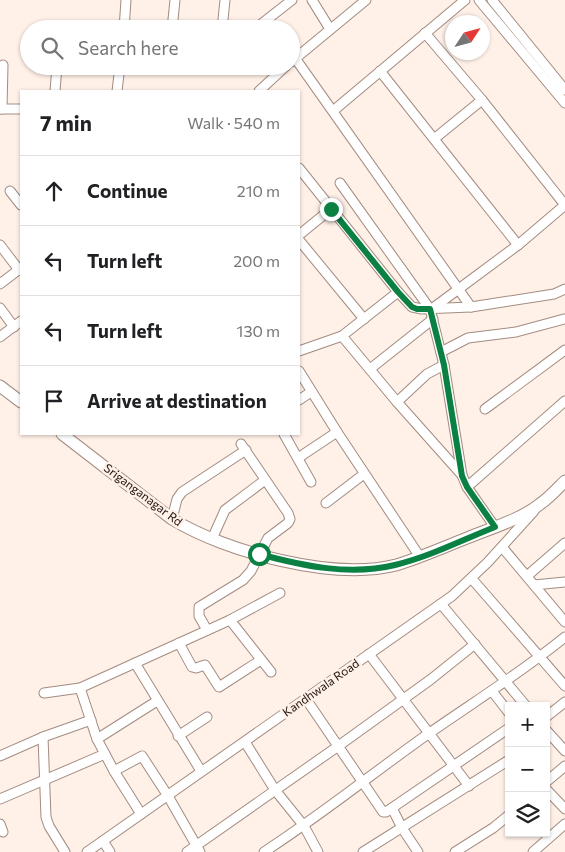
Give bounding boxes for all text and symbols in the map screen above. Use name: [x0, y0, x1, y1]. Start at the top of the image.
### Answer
north arrow: [445, 15, 490, 60]
search box: [20, 20, 300, 75]
icon: search: [38, 34, 66, 62]
text: Search here: [78, 36, 178, 59]
text: 7 min: [40, 110, 92, 135]
text: Walk · 540 m: [187, 113, 280, 132]
icon: ahead: [40, 177, 68, 205]
text: Continue: [87, 179, 167, 202]
text: 210 m: [237, 181, 280, 200]
route end: [320, 198, 343, 221]
icon: left: [40, 247, 68, 275]
text: Turn left: [87, 249, 162, 272]
text: 200 m: [233, 251, 280, 270]
icon: left: [40, 317, 68, 345]
text: Turn left: [87, 319, 162, 342]
text: 130 m: [237, 321, 280, 340]
icon: arrive: [40, 387, 68, 415]
text: Arrive at destination: [87, 389, 267, 412]
street label: Sriganganagar Rd: [102, 460, 186, 528]
route start: [248, 543, 271, 566]
street label: Kandhwala Road: [279, 656, 361, 719]
map controls: [505, 702, 550, 837]
button: +: [505, 702, 550, 747]
button: −: [505, 747, 550, 792]
button: layers: [505, 792, 550, 837]

